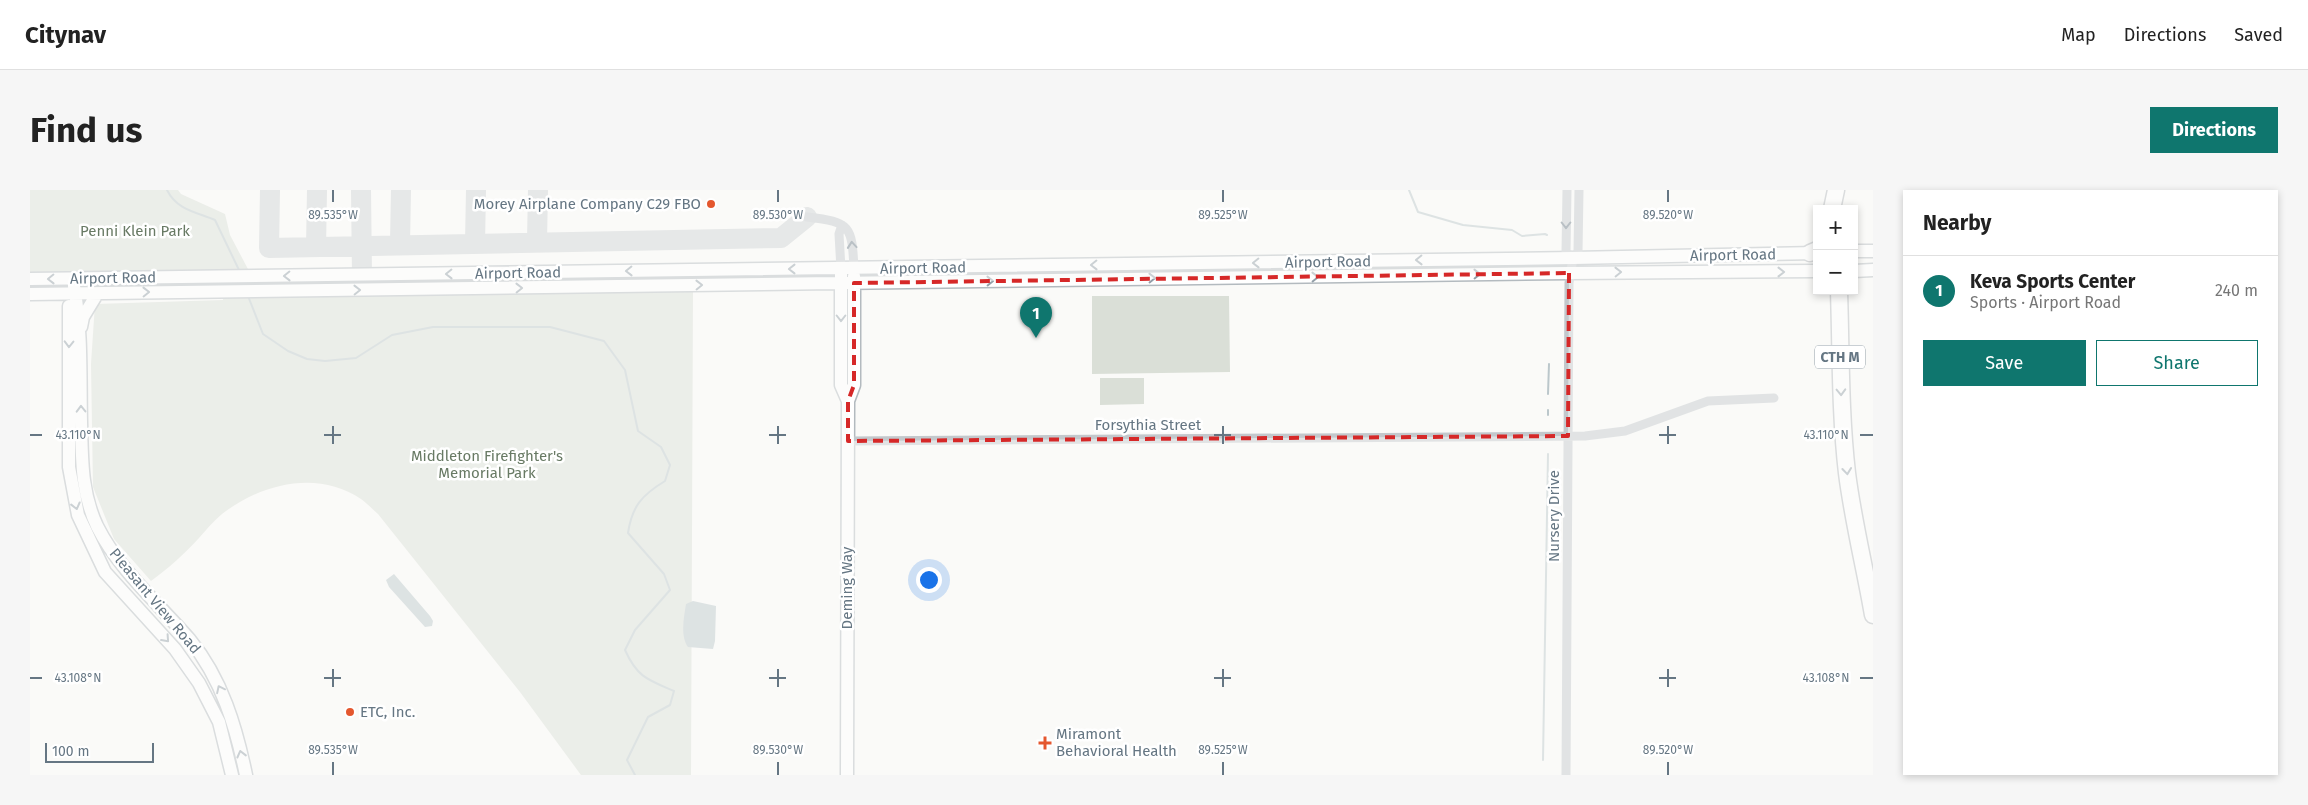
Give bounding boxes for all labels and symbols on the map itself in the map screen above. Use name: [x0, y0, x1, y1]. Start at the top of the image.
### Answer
place label: Morey Airplane Company C29 FBO: [474, 195, 701, 213]
marker: Morey Airplane Company C29 FBO: [705, 198, 717, 210]
text: 89.535°W: [308, 208, 358, 222]
text: 89.530°W: [753, 208, 803, 222]
text: 89.525°W: [1198, 208, 1248, 222]
text: 89.520°W: [1643, 208, 1693, 222]
park label: Penni Klein Park: [80, 222, 190, 240]
one-way arrow: [1561, 222, 1571, 230]
one-way arrow: [847, 241, 858, 249]
street label: Airport Road: [1690, 245, 1776, 265]
street label: Airport Road: [1285, 252, 1371, 272]
one-way arrow: [1415, 255, 1423, 266]
street label: Airport Road: [880, 258, 966, 278]
one-way arrow: [1252, 258, 1260, 268]
one-way arrow: [1090, 260, 1098, 270]
street label: Airport Road: [475, 263, 561, 283]
one-way arrow: [788, 264, 796, 274]
one-way arrow: [625, 266, 633, 276]
one-way arrow: [1614, 267, 1622, 277]
one-way arrow: [1778, 267, 1785, 277]
street label: Airport Road: [70, 268, 156, 288]
one-way arrow: [445, 269, 453, 279]
one-way arrow: [1474, 269, 1482, 279]
one-way arrow: [283, 271, 290, 281]
one-way arrow: [1311, 271, 1319, 282]
one-way arrow: [1149, 273, 1157, 284]
one-way arrow: [47, 274, 55, 284]
one-way arrow: [986, 276, 994, 286]
one-way arrow: [696, 280, 703, 290]
one-way arrow: [515, 282, 523, 293]
one-way arrow: [353, 285, 361, 295]
one-way arrow: [142, 287, 150, 298]
pin: 1: [1020, 297, 1052, 338]
one-way arrow: [836, 314, 846, 322]
one-way arrow: [64, 341, 74, 349]
road number: CTH M: [1815, 346, 1865, 368]
one-way arrow: [1836, 389, 1847, 397]
one-way arrow: [76, 405, 86, 412]
street label: Forsythia Street: [1095, 416, 1202, 434]
text: 43.110°N: [55, 428, 101, 442]
text: 43.110°N: [1803, 428, 1849, 442]
park label: Middleton Firefighter's Memorial Park: [411, 447, 563, 482]
one-way arrow: [1841, 468, 1852, 476]
street label: Nursery Drive: [1545, 470, 1563, 562]
one-way arrow: [70, 502, 81, 511]
street label: Pleasant View Road: [106, 545, 204, 657]
street label: Deming Way: [838, 546, 856, 629]
your location: [916, 567, 942, 593]
one-way arrow: [160, 633, 168, 642]
text: 43.108°N: [55, 671, 101, 685]
text: 43.108°N: [1803, 671, 1849, 685]
one-way arrow: [215, 685, 226, 694]
place label: ETC, Inc.: [360, 703, 415, 721]
marker: ETC, Inc.: [344, 706, 356, 718]
place label: Miramont Behavioral Health: [1056, 725, 1177, 760]
marker: Miramont Behavioral Health: [1038, 736, 1052, 750]
scale bar: [45, 740, 154, 763]
text: 89.535°W: [308, 743, 358, 757]
text: 89.530°W: [753, 743, 803, 757]
text: 89.525°W: [1198, 743, 1248, 757]
text: 89.520°W: [1643, 743, 1693, 757]
one-way arrow: [236, 750, 247, 759]

